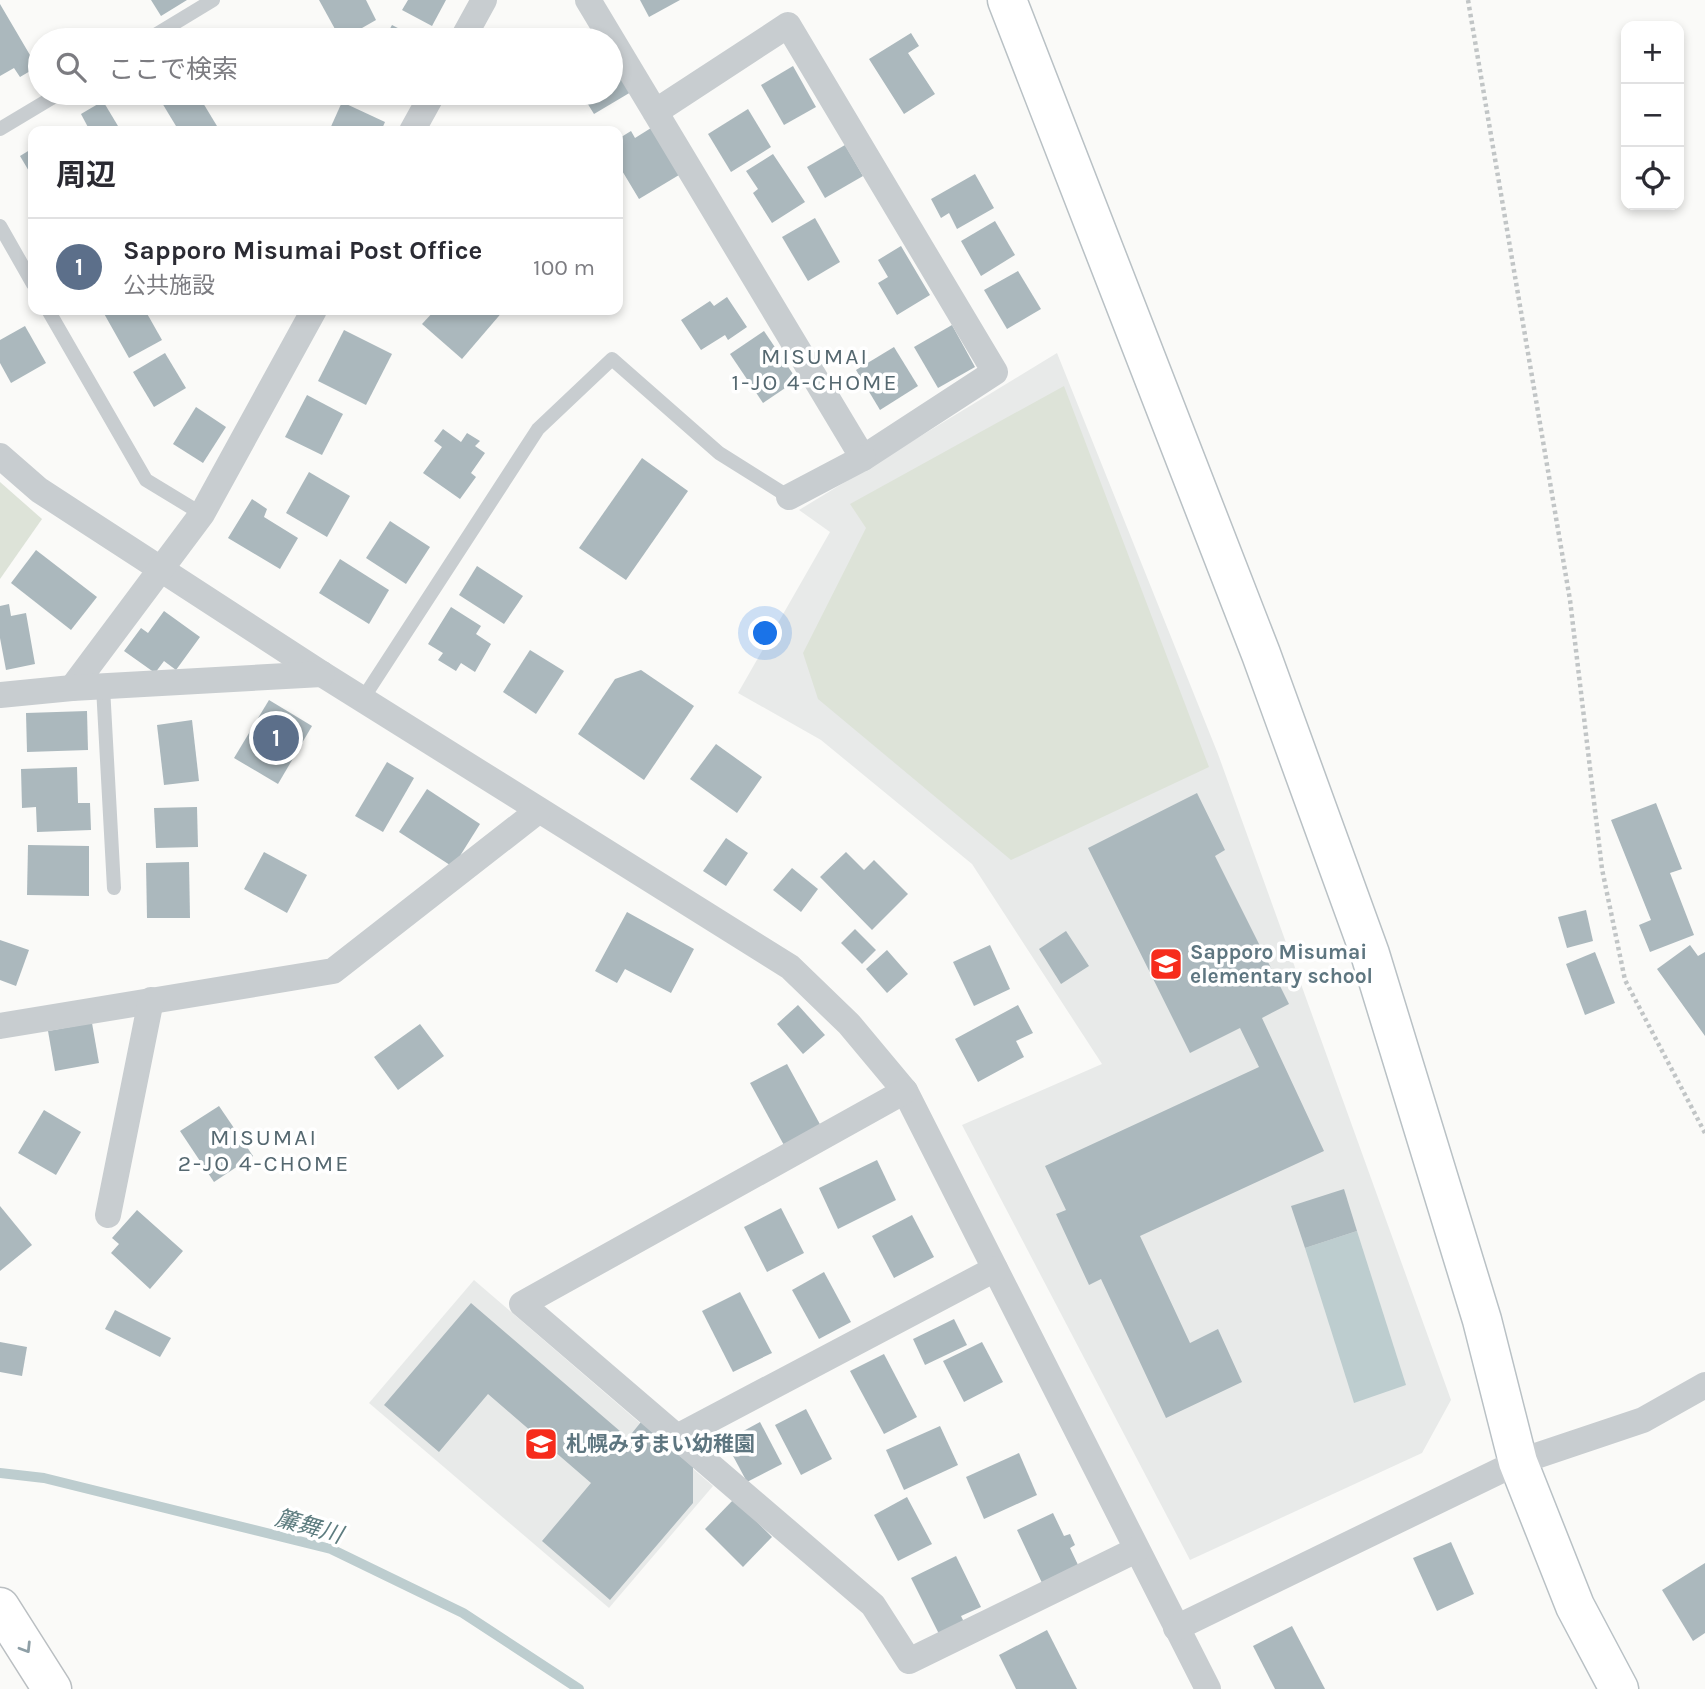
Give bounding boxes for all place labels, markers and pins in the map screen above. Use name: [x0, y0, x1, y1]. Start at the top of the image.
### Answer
pin: 1: [253, 712, 299, 764]
place label: Sapporo Misumai elementary school: [1190, 940, 1373, 988]
school or university icon: Sapporo Misumai elementary school: [1147, 945, 1185, 983]
school or university icon: 札幌みすまい幼稚園: [522, 1425, 560, 1463]
place label: 札幌みすまい幼稚園: [566, 1432, 755, 1456]

